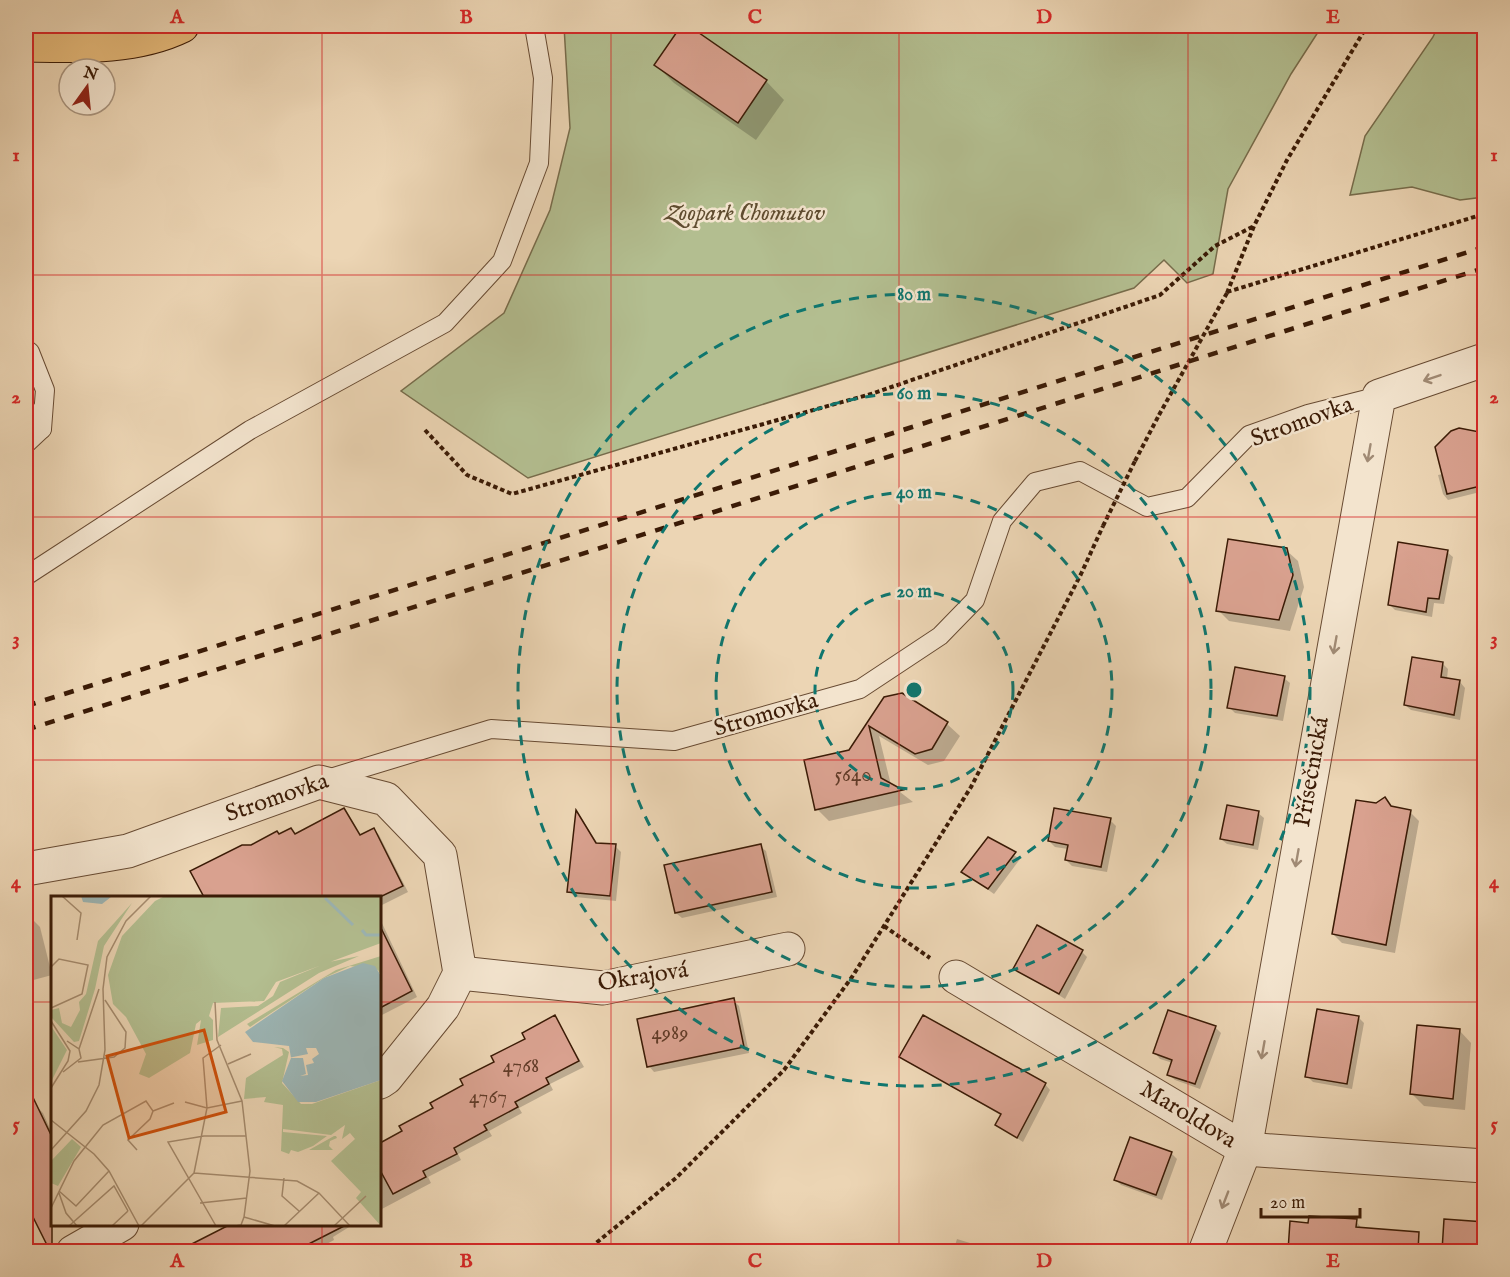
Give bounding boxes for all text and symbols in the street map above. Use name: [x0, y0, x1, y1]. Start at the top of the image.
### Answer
text: A: [169, 5, 185, 30]
text: B: [459, 5, 473, 30]
text: C: [748, 5, 762, 30]
text: D: [1036, 5, 1052, 30]
text: E: [1326, 5, 1340, 30]
north arrow: [57, 57, 117, 117]
text: N: [80, 63, 100, 86]
text: 1: [12, 143, 20, 168]
text: 1: [1490, 143, 1498, 168]
park label: Zoopark Chomutov: [663, 198, 826, 229]
text: 80 m: [897, 284, 931, 307]
one-way arrow: [1423, 373, 1442, 384]
text: 60 m: [897, 383, 931, 406]
text: 2: [11, 385, 21, 410]
text: 2: [1489, 385, 1499, 410]
street label: Stromovka: [1246, 389, 1358, 455]
one-way arrow: [1363, 443, 1374, 463]
text: 40 m: [896, 482, 932, 505]
text: 20 m: [896, 581, 932, 604]
text: 3: [12, 627, 20, 652]
text: 3: [1490, 627, 1498, 652]
one-way arrow: [1329, 635, 1340, 655]
centre of rings: [904, 680, 924, 700]
street label: Stromovka: [710, 685, 822, 745]
street label: Přísečnická: [1287, 714, 1337, 830]
house number: 5640: [834, 762, 872, 789]
street label: Stromovka: [221, 766, 333, 830]
one-way arrow: [1291, 847, 1302, 867]
text: 4: [11, 870, 22, 895]
text: 4: [1489, 870, 1500, 895]
inset map: [51, 896, 381, 1226]
street label: Okrajová: [596, 954, 691, 999]
house number: 4989: [652, 1020, 688, 1047]
one-way arrow: [1257, 1039, 1268, 1059]
house number: 4768: [503, 1053, 539, 1080]
street label: Maroldova: [1134, 1074, 1243, 1156]
house number: 4767: [469, 1084, 507, 1111]
text: 5: [12, 1112, 20, 1137]
text: 5: [1490, 1112, 1498, 1137]
scale bar: [1261, 1181, 1360, 1219]
one-way arrow: [1219, 1190, 1230, 1209]
text: 20 m: [1270, 1192, 1305, 1215]
text: A: [169, 1249, 185, 1274]
text: B: [459, 1249, 473, 1274]
text: C: [748, 1249, 762, 1274]
text: D: [1036, 1249, 1052, 1274]
text: E: [1326, 1249, 1340, 1274]

